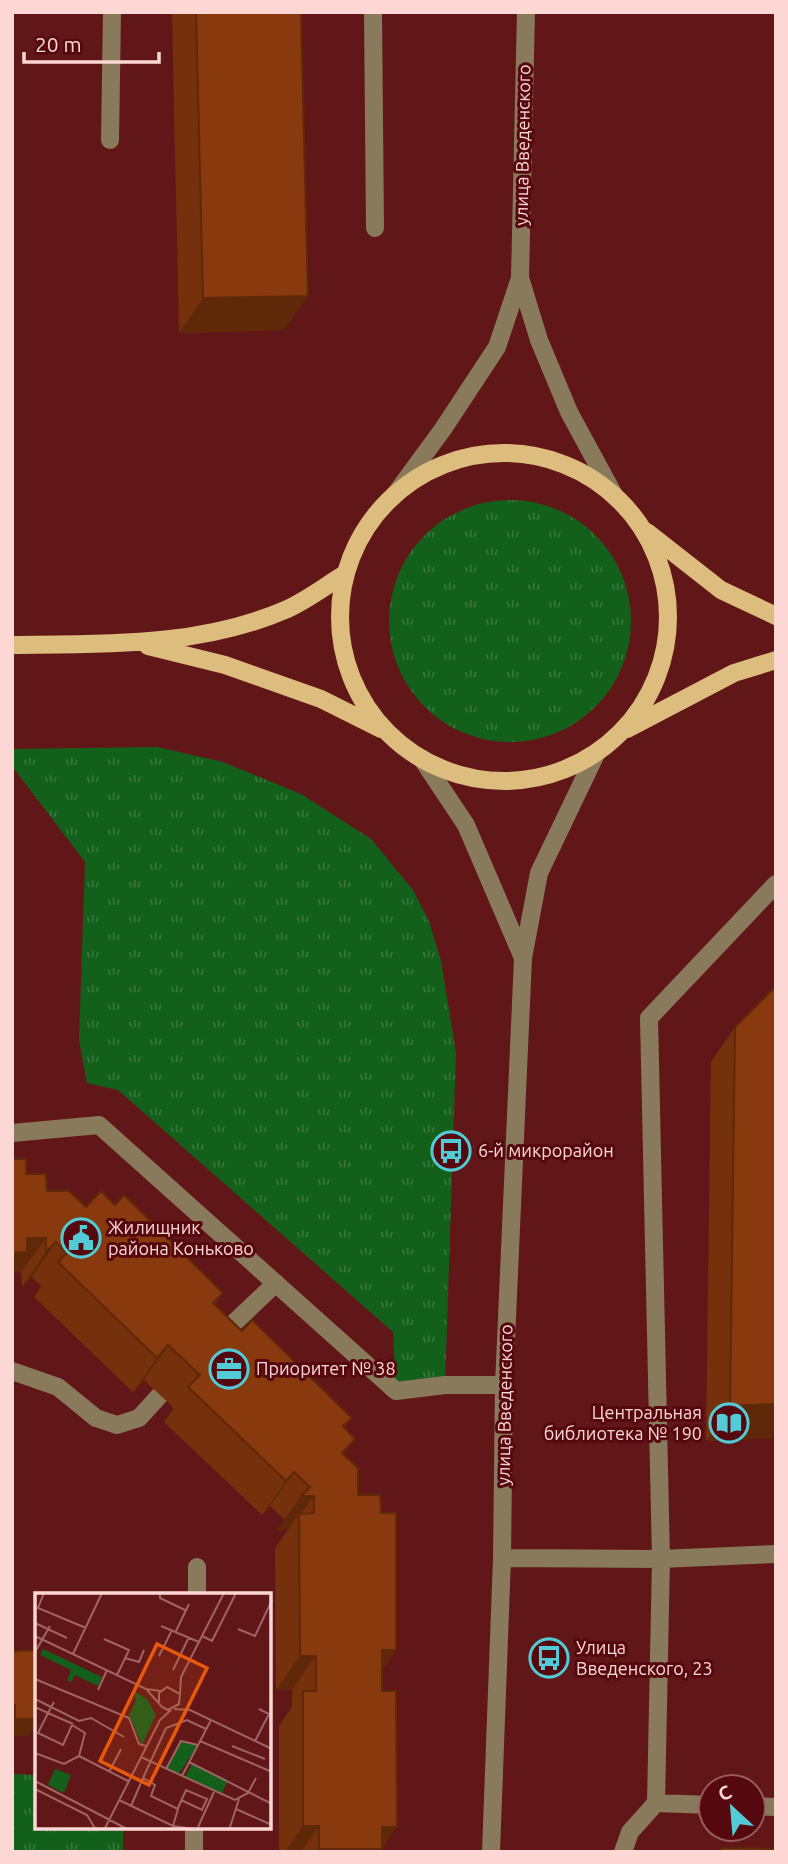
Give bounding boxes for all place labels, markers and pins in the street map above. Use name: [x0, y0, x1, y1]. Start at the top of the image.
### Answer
bus stop icon: 6-й микрорайон: [430, 1130, 472, 1172]
place label: 6-й микрорайон: [478, 1140, 614, 1160]
public building icon: Жилищник района Коньково: [60, 1217, 102, 1259]
place label: Жилищник района Коньково: [108, 1217, 254, 1258]
office icon: Приоритет № 38: [208, 1348, 250, 1390]
place label: Приоритет № 38: [256, 1358, 396, 1378]
place label: Центральная библиотека № 190: [544, 1402, 702, 1443]
library icon: Центральная библиотека № 190: [708, 1402, 750, 1444]
bus stop icon: Улица Введенского, 23: [528, 1637, 570, 1679]
place label: Улица Введенского, 23: [576, 1637, 713, 1678]

